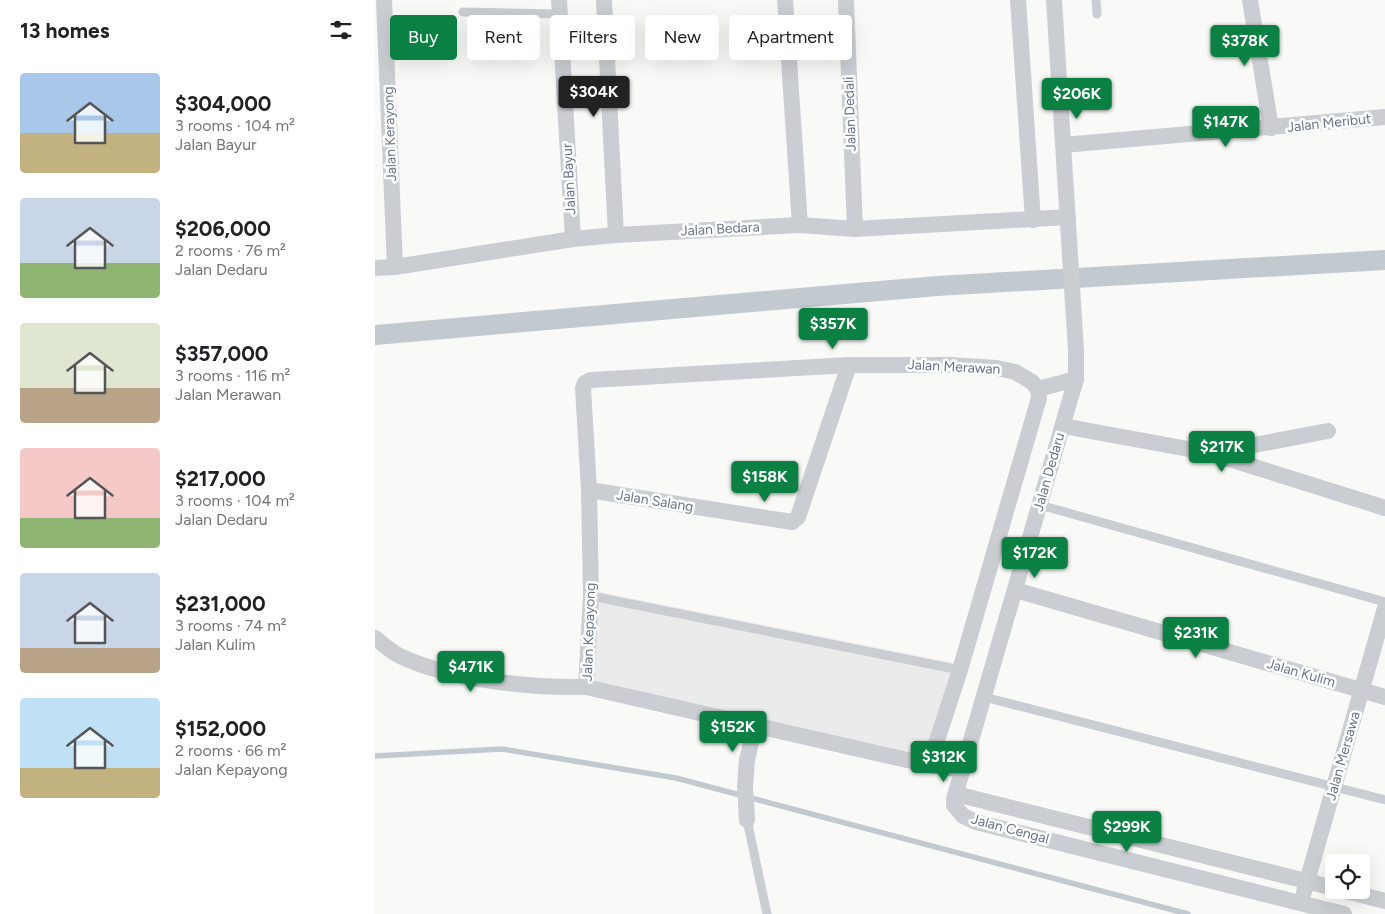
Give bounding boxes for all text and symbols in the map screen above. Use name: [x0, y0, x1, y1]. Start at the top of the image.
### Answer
chip: Buy: [390, 15, 457, 60]
chip: Rent: [467, 15, 540, 60]
chip: Filters: [550, 15, 635, 60]
chip: New: [645, 15, 719, 60]
chip: Apartment: [729, 15, 852, 60]
icon: filters: [327, 16, 355, 44]
text: 13 homes: [20, 18, 109, 43]
pin: $378K: [1210, 24, 1280, 67]
text: $378K: [1221, 31, 1269, 50]
pin: $304K: [559, 76, 629, 118]
street label: Jalan Dedali: [840, 76, 860, 152]
pin: $206K: [1042, 78, 1112, 120]
text: $304K: [570, 82, 618, 101]
text: $206K: [1053, 84, 1101, 103]
street label: Jalan Kerayong: [380, 86, 400, 182]
text: $304,000: [175, 91, 271, 116]
icon: home: [60, 93, 120, 153]
pin: $147K: [1191, 106, 1261, 148]
street label: Jalan Meribut: [1286, 110, 1372, 136]
text: $147K: [1203, 112, 1249, 131]
text: 3 rooms · 104 m²: [175, 116, 295, 135]
text: Jalan Bayur: [175, 135, 257, 154]
street label: Jalan Bayur: [559, 143, 579, 215]
text: $206,000: [175, 216, 271, 241]
icon: home: [60, 218, 120, 278]
street label: Jalan Bedara: [680, 218, 760, 240]
text: 2 rooms · 76 m²: [175, 241, 286, 260]
text: Jalan Dedaru: [175, 260, 268, 279]
pin: $357K: [798, 308, 868, 350]
text: $357K: [810, 314, 856, 333]
text: $357,000: [175, 341, 268, 366]
icon: home: [60, 343, 120, 403]
street label: Jalan Merawan: [907, 356, 1001, 378]
text: 3 rooms · 116 m²: [175, 366, 290, 385]
text: Jalan Merawan: [175, 385, 281, 404]
pin: $217K: [1187, 430, 1257, 473]
street label: Jalan Dedaru: [1030, 431, 1068, 513]
text: $217K: [1200, 437, 1244, 456]
pin: $158K: [730, 460, 800, 503]
text: $217,000: [175, 466, 266, 491]
text: $158K: [742, 467, 788, 486]
icon: home: [60, 468, 120, 528]
street label: Jalan Salang: [615, 487, 695, 515]
text: 3 rooms · 104 m²: [175, 491, 295, 510]
text: Jalan Dedaru: [175, 510, 268, 529]
pin: $172K: [1000, 536, 1070, 579]
text: $172K: [1013, 543, 1057, 562]
street label: Jalan Kepayong: [579, 582, 599, 682]
text: $231,000: [175, 591, 266, 616]
icon: home: [60, 593, 120, 653]
text: 3 rooms · 74 m²: [175, 616, 287, 635]
pin: $231K: [1161, 616, 1231, 659]
text: $231K: [1174, 623, 1218, 642]
text: Jalan Kulim: [175, 635, 255, 654]
pin: $471K: [436, 650, 506, 693]
street label: Jalan Kulim: [1265, 655, 1337, 691]
text: $471K: [448, 657, 494, 676]
pin: $152K: [698, 710, 768, 753]
street label: Jalan Mersawa: [1322, 710, 1364, 802]
text: $152,000: [175, 716, 266, 741]
text: $152K: [711, 717, 755, 736]
icon: home: [60, 718, 120, 778]
pin: $312K: [909, 740, 979, 783]
text: 2 rooms · 66 m²: [175, 741, 286, 760]
text: $312K: [922, 747, 966, 766]
text: Jalan Kepayong: [175, 760, 288, 779]
street label: Jalan Cengal: [969, 810, 1051, 848]
pin: $299K: [1092, 810, 1162, 853]
text: $299K: [1103, 817, 1151, 836]
map controls: [1325, 854, 1370, 899]
button: locate: [1325, 854, 1370, 899]

